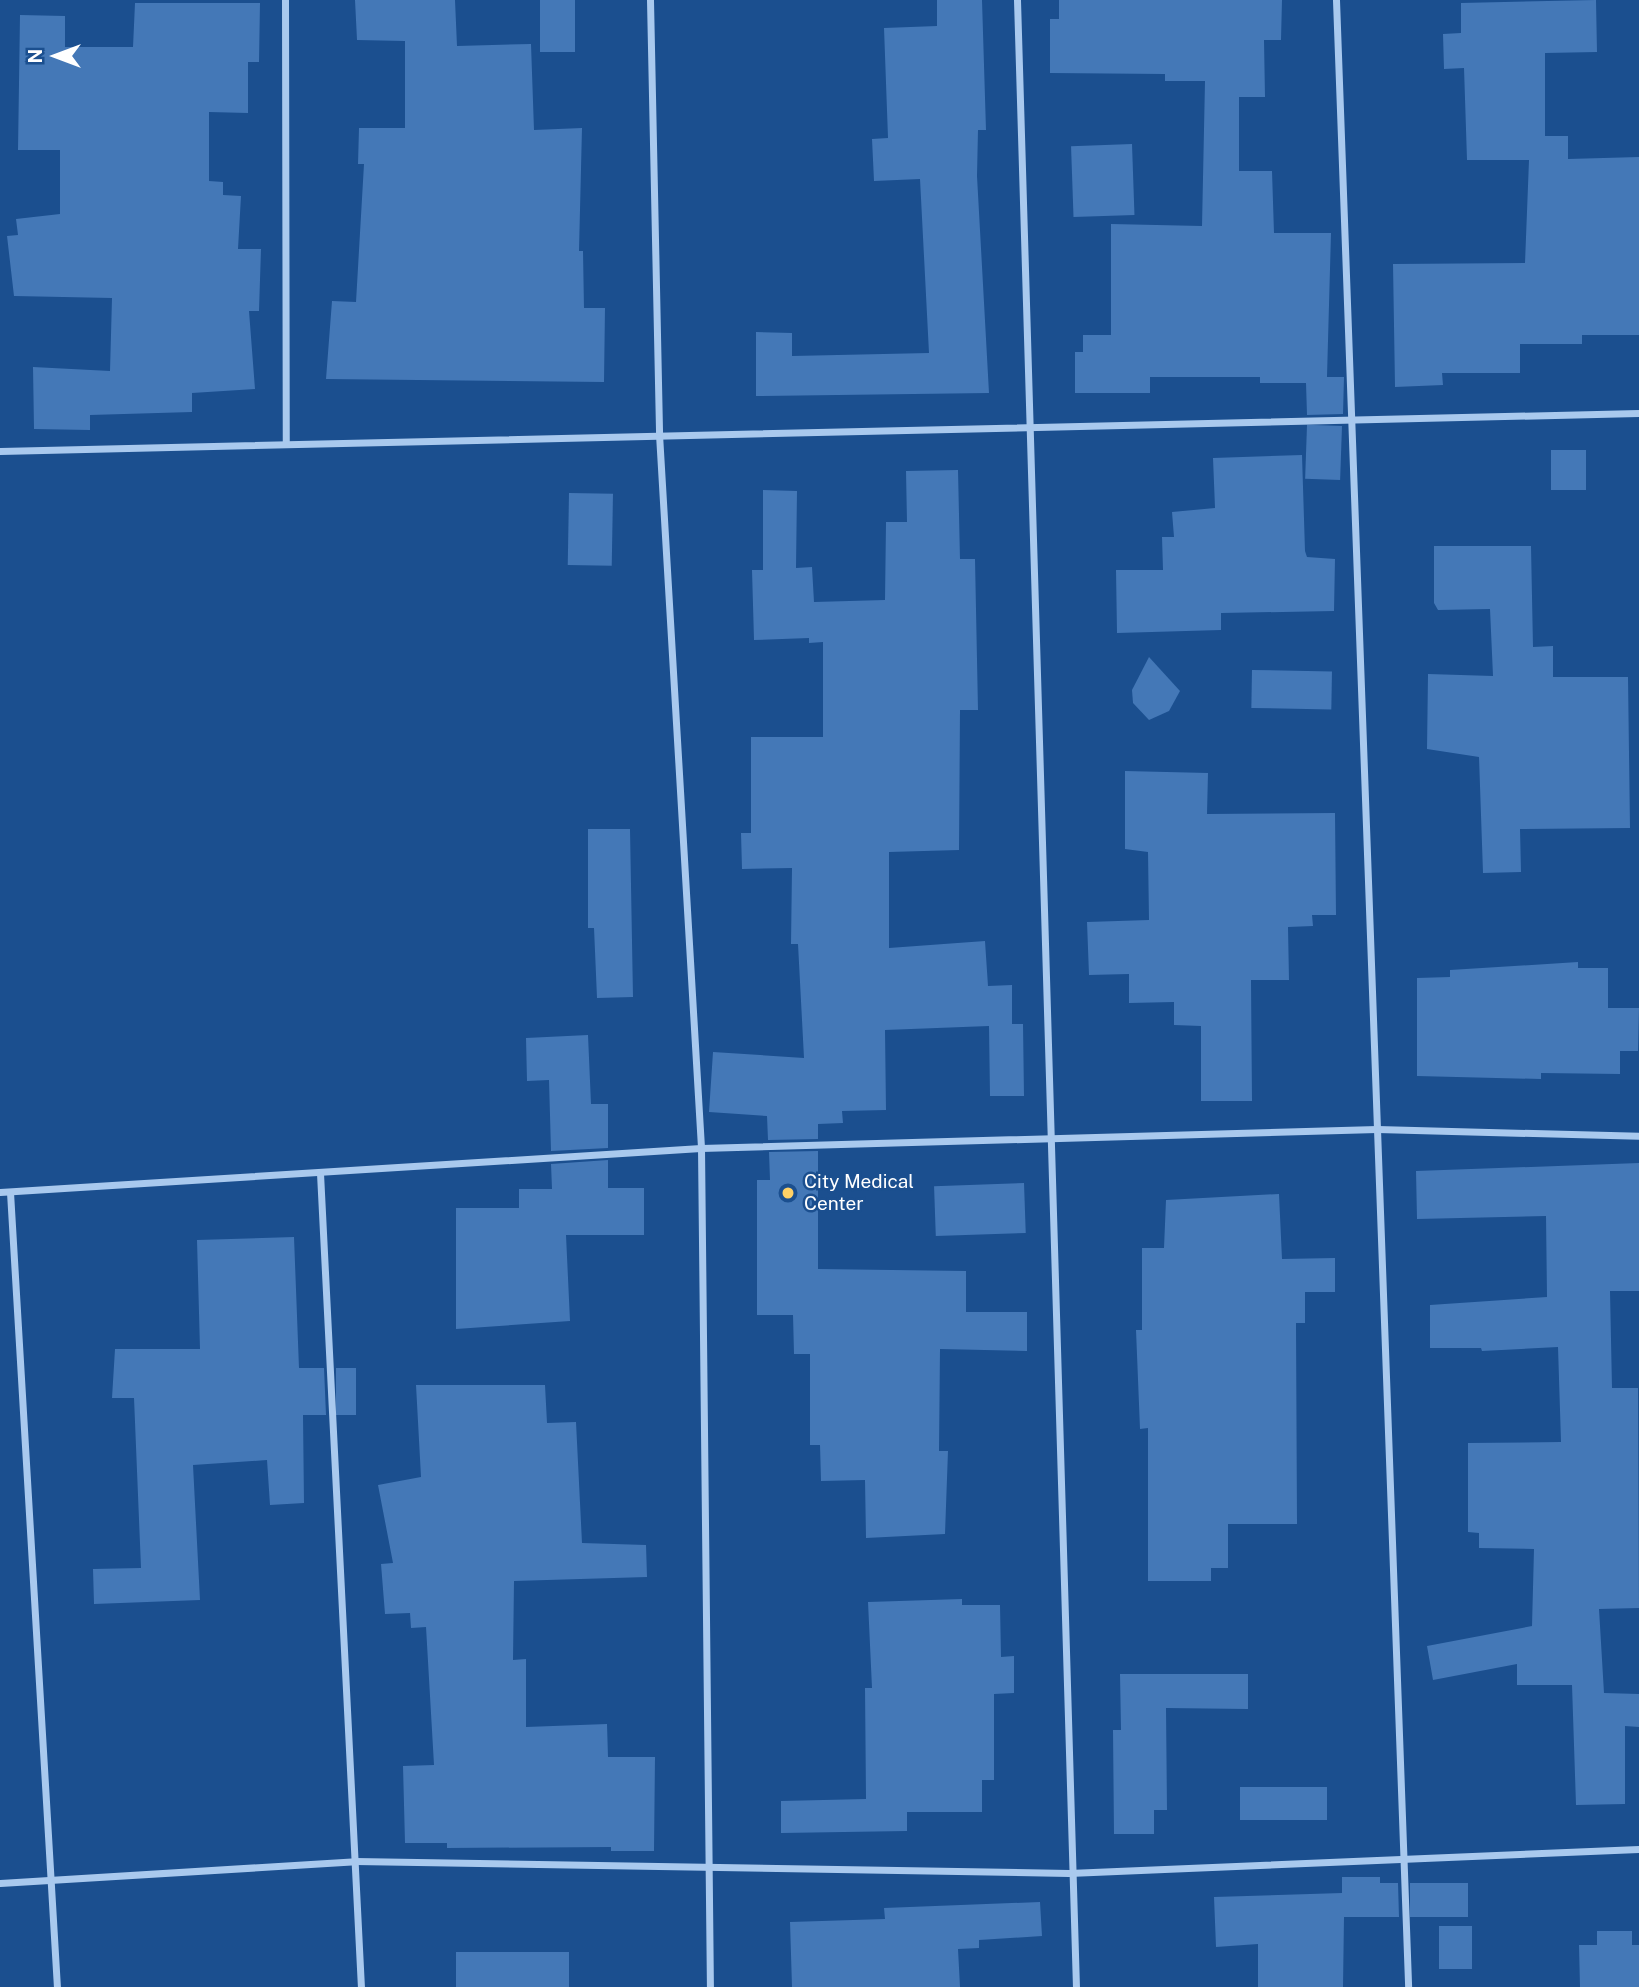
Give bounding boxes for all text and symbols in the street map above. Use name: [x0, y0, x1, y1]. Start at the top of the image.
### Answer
north arrow: [21, 21, 91, 91]
text: N: [24, 49, 46, 63]
place label: City Medical Center: [804, 1171, 914, 1215]
marker: City Medical Center: [778, 1183, 798, 1203]

